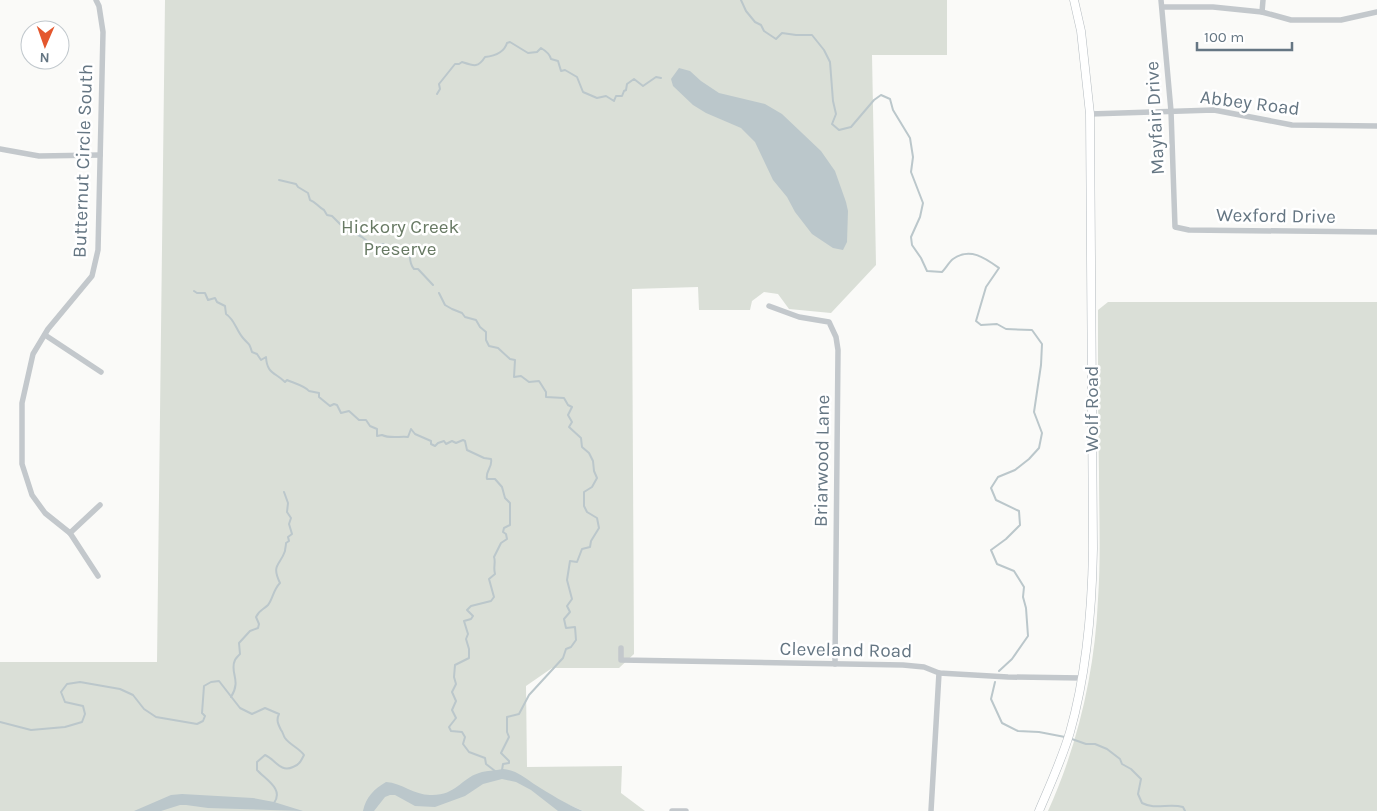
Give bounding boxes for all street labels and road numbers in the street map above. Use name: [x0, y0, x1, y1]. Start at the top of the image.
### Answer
street label: Mayfair Drive: [1141, 61, 1169, 175]
street label: Butternut Circle South: [69, 63, 97, 259]
street label: Abbey Road: [1199, 86, 1301, 120]
street label: Wexford Drive: [1216, 204, 1336, 228]
street label: Wolf Road: [1081, 366, 1103, 452]
street label: Briarwood Lane: [810, 395, 834, 527]
street label: Cleveland Road: [779, 638, 913, 662]

